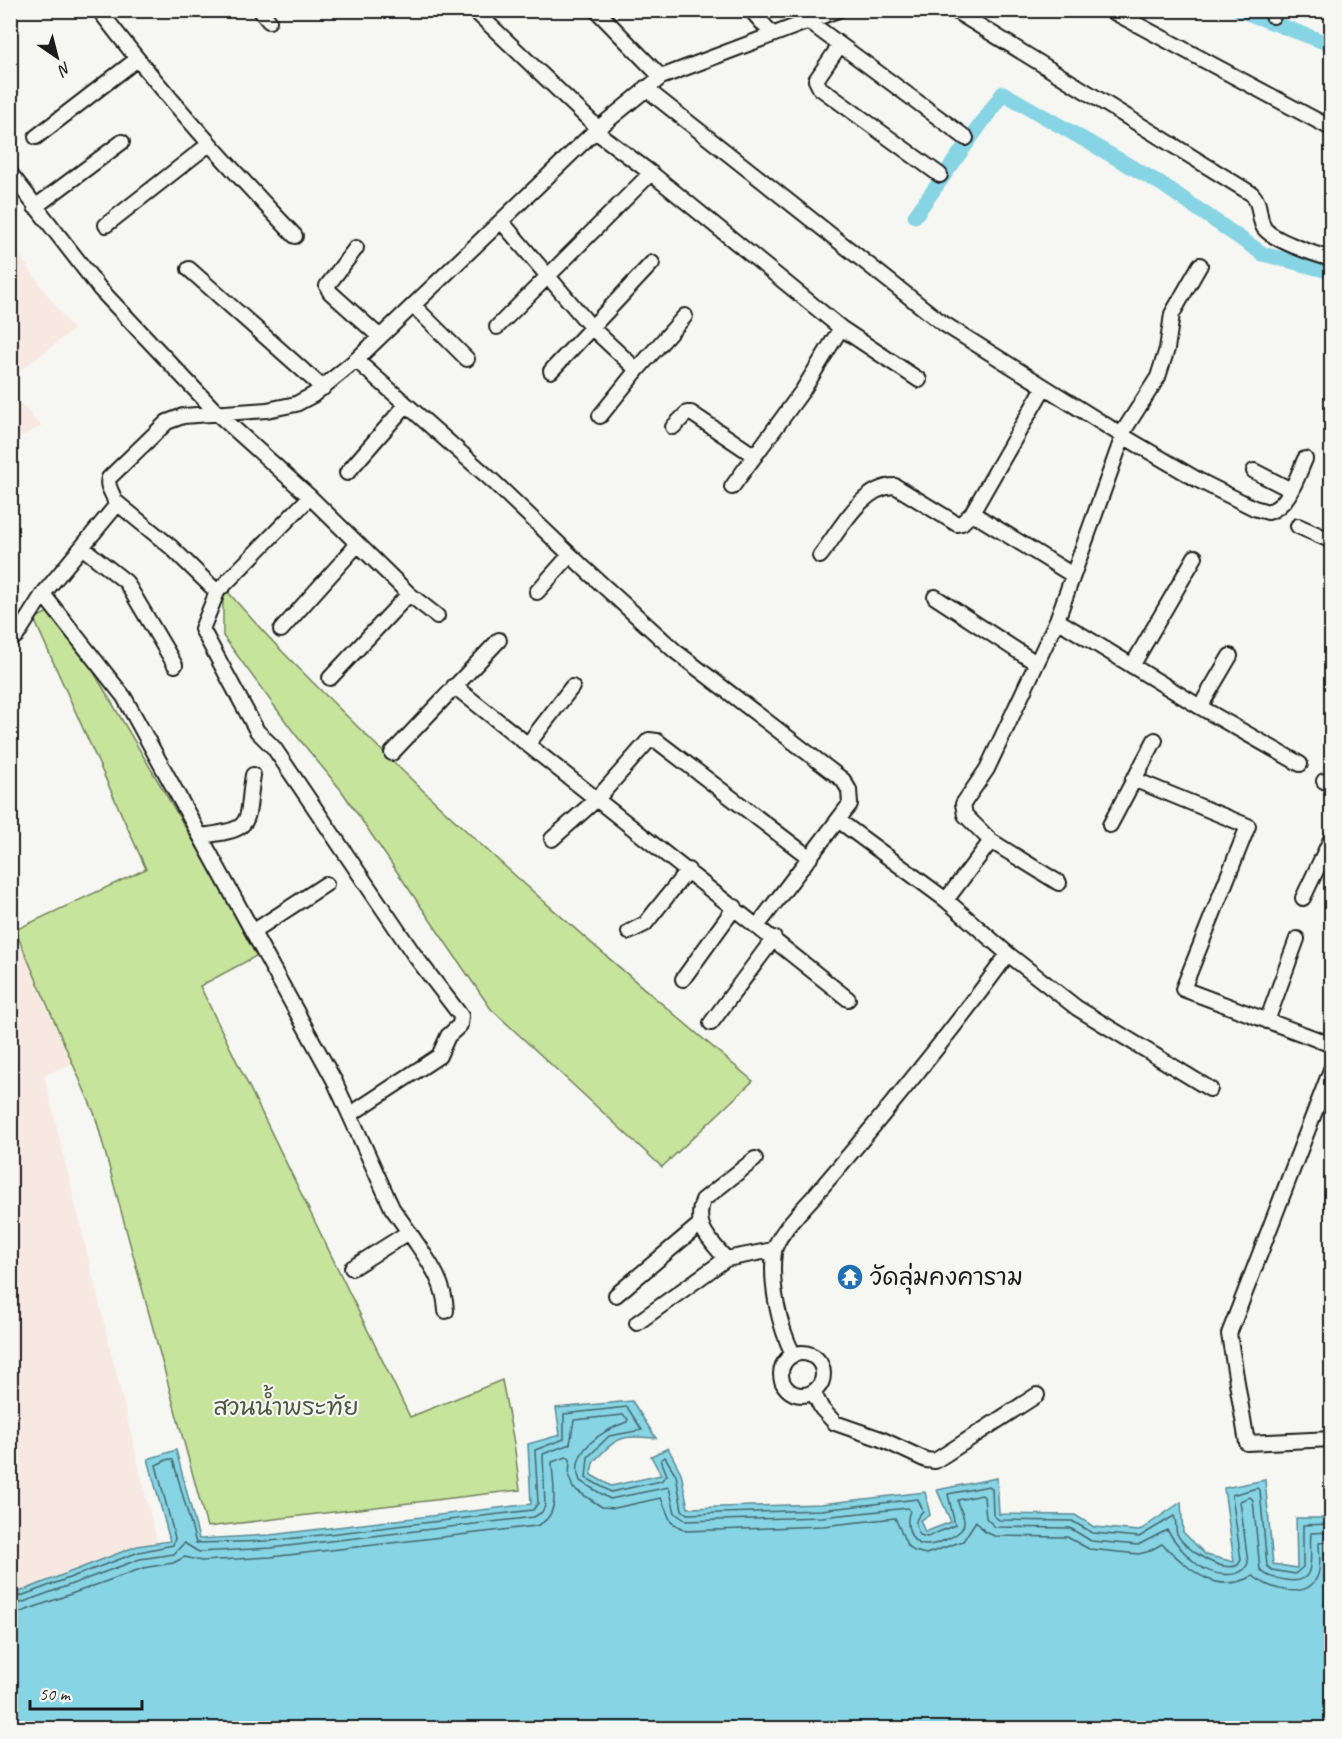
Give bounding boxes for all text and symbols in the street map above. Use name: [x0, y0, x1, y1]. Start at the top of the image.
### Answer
north arrow: [27, 27, 87, 87]
text: N: [53, 57, 75, 81]
temple icon: วัดลุ่มคงคาราม: [835, 1262, 865, 1292]
place label: วัดลุ่มคงคาราม: [870, 1262, 1023, 1295]
park label: สวนน้ำพระทัย: [213, 1384, 359, 1422]
scale bar: [30, 1673, 142, 1711]
text: 50 m: [39, 1683, 72, 1705]

